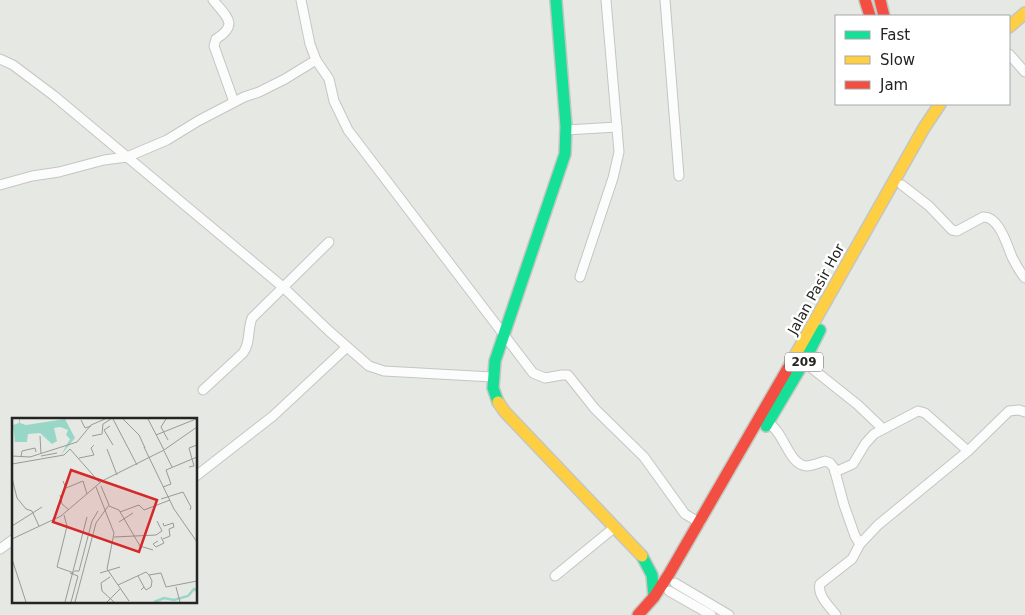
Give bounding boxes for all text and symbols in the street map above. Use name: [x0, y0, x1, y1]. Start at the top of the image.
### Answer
legend: [835, 15, 1010, 105]
text: Fast: [880, 26, 910, 44]
text: Slow: [880, 51, 915, 69]
text: Jam: [879, 76, 908, 94]
street label: Jalan Pasir Hor: [784, 241, 848, 338]
road number: 209: [785, 352, 823, 372]
inset map: [12, 418, 198, 602]

